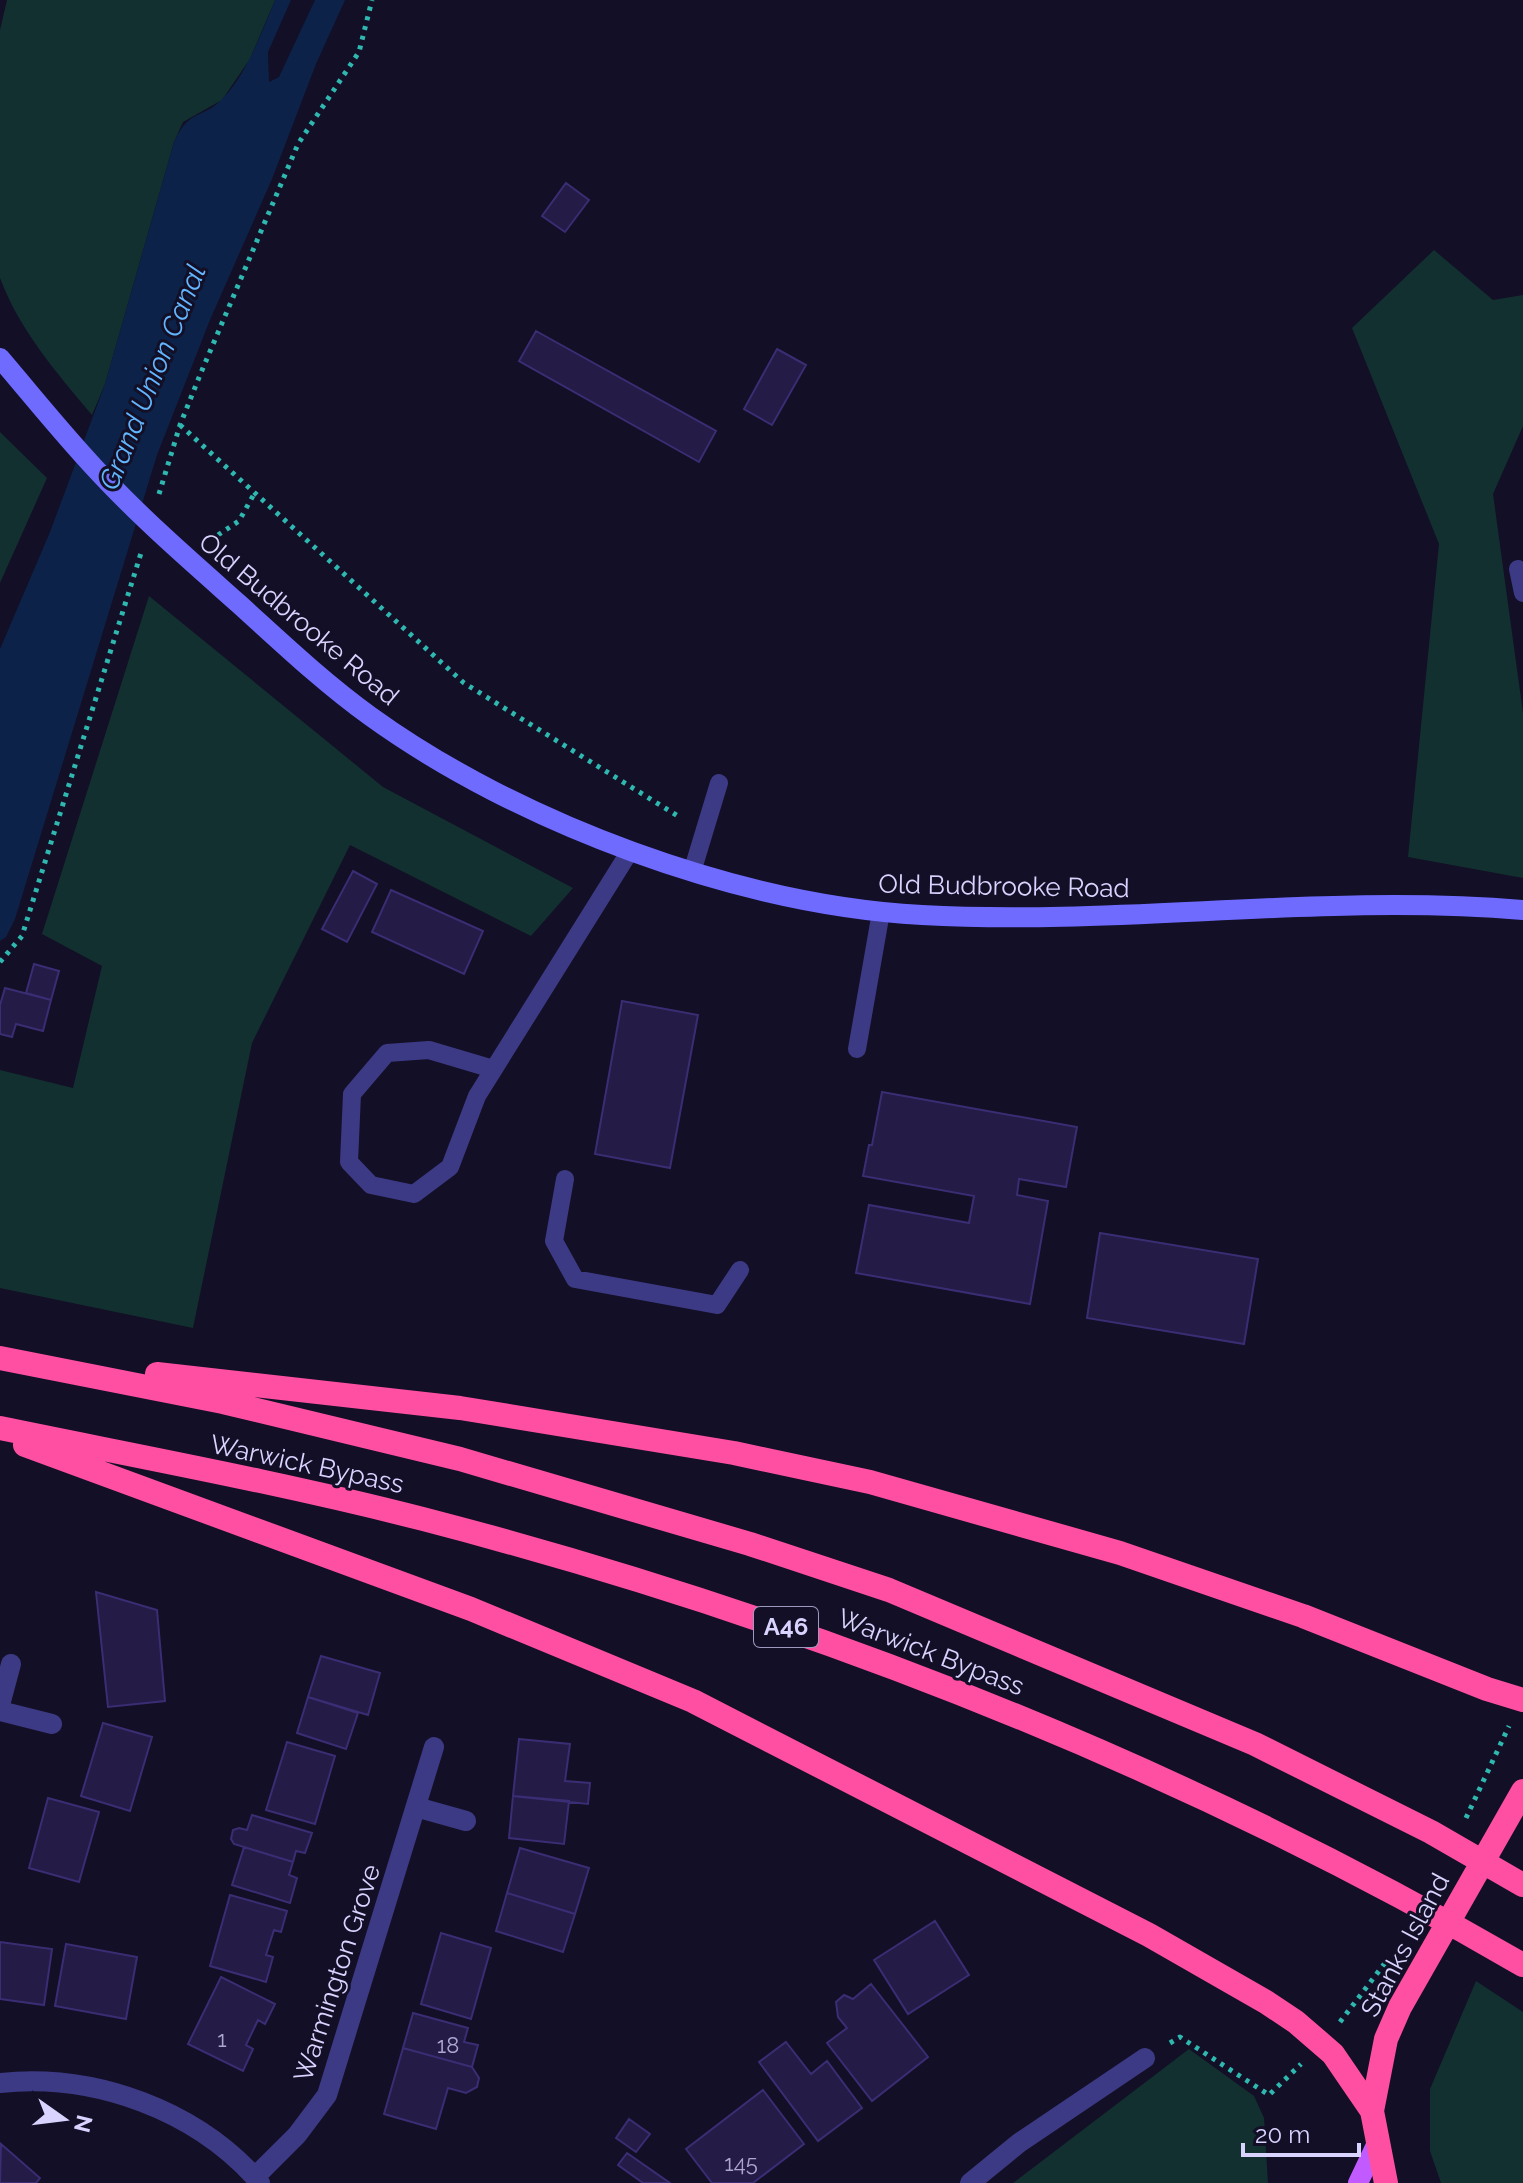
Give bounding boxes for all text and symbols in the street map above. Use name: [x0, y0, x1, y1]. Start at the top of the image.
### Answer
water label: Grand Union Canal: [92, 260, 213, 495]
street label: Old Budbrooke Road: [193, 527, 405, 711]
street label: Old Budbrooke Road: [878, 869, 1130, 903]
street label: Warwick Bypass: [207, 1429, 407, 1499]
street label: Warwick Bypass: [834, 1603, 1028, 1701]
road number: A46: [754, 1607, 818, 1647]
street label: Warmington Grove: [288, 1861, 386, 2085]
street label: Stanks Island: [1355, 1868, 1455, 2022]
house number: 1: [217, 2026, 227, 2052]
house number: 18: [437, 2032, 459, 2058]
north arrow: [24, 2079, 104, 2159]
scale bar: [1243, 2107, 1359, 2157]
text: N: [69, 2113, 98, 2135]
text: 20 m: [1255, 2120, 1310, 2149]
house number: 145: [724, 2150, 758, 2176]

